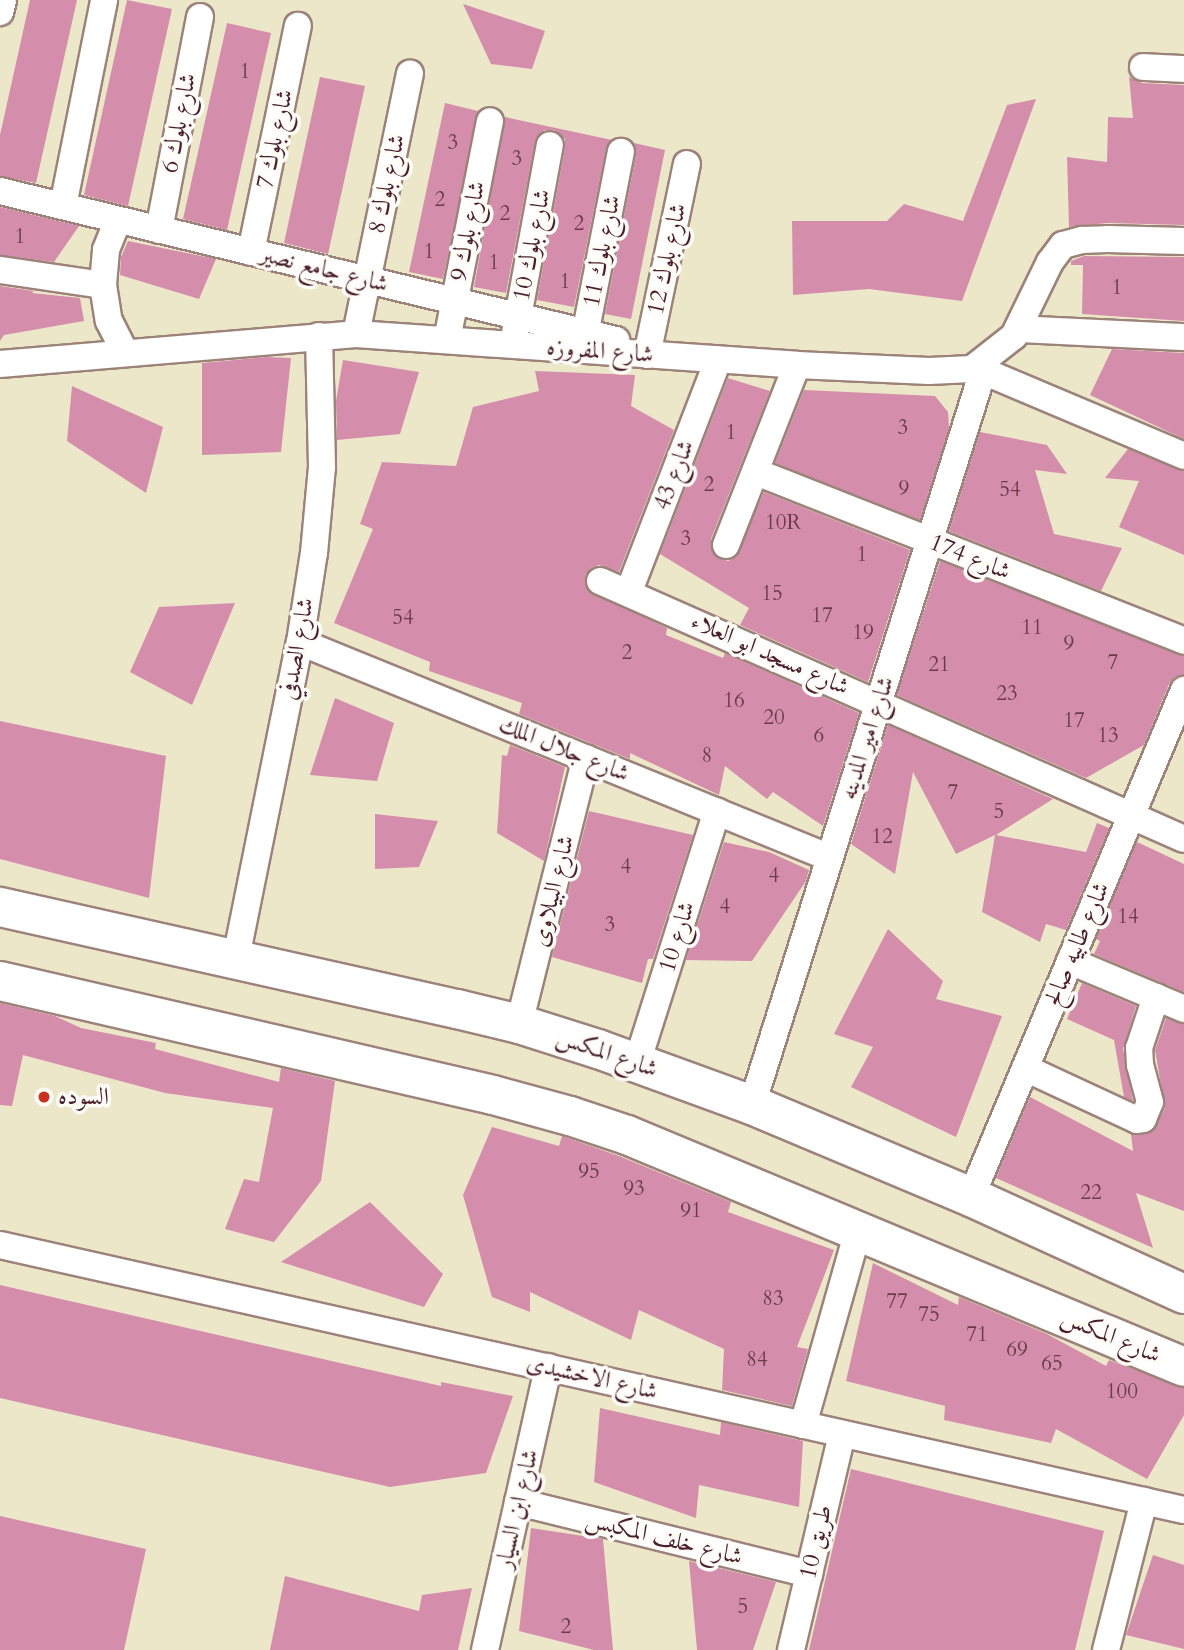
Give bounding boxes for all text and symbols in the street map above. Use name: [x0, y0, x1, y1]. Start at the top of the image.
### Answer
house number: 1: [240, 59, 250, 85]
street label: شارع بلوك 6: [155, 71, 203, 175]
street label: شارع بلوك 7: [250, 87, 300, 191]
house number: 3: [448, 130, 458, 156]
street label: شارع بلوك 8: [362, 132, 412, 236]
house number: 3: [512, 146, 522, 172]
street label: شارع بلوك 9: [444, 179, 492, 283]
house number: 2: [435, 187, 445, 213]
street label: شارع بلوك 10: [507, 187, 557, 303]
street label: شارع بلوك 11: [577, 193, 627, 309]
house number: 2: [500, 201, 510, 227]
street label: شارع بلوك 12: [641, 201, 693, 317]
house number: 2: [574, 211, 584, 237]
house number: 1: [15, 224, 25, 250]
street label: شارع جامع نصير: [257, 239, 391, 299]
house number: 1: [424, 239, 434, 265]
house number: 1: [489, 250, 499, 276]
house number: 1: [560, 269, 570, 295]
house number: 1: [1112, 275, 1122, 301]
street label: شارع المفروزه: [546, 333, 654, 369]
house number: 3: [898, 415, 908, 441]
house number: 1: [726, 420, 736, 446]
street label: شارع 43: [648, 436, 700, 514]
house number: 2: [704, 472, 714, 498]
house number: 9: [899, 476, 909, 502]
house number: 54: [999, 477, 1021, 503]
house number: 10R: [765, 510, 801, 536]
house number: 3: [681, 526, 691, 552]
street label: شارع 174: [925, 528, 1015, 586]
house number: 1: [857, 542, 867, 568]
house number: 15: [761, 581, 783, 607]
street label: شارع الصدفي: [274, 596, 320, 702]
house number: 17: [811, 603, 833, 629]
house number: 54: [392, 605, 414, 631]
street label: شارع مسجد ابو العلاء: [686, 606, 854, 702]
house number: 11: [1021, 615, 1043, 641]
house number: 19: [852, 620, 874, 646]
house number: 9: [1064, 631, 1074, 657]
house number: 2: [622, 640, 632, 666]
house number: 7: [1108, 650, 1118, 676]
house number: 21: [928, 652, 950, 678]
street label: شارع امير المدينه: [834, 673, 900, 803]
house number: 23: [996, 681, 1018, 707]
house number: 16: [723, 688, 745, 714]
house number: 20: [763, 705, 785, 731]
house number: 17: [1063, 708, 1085, 734]
street label: شارع جلال الملك: [495, 710, 633, 788]
house number: 6: [814, 723, 824, 749]
house number: 13: [1097, 723, 1119, 749]
house number: 8: [702, 743, 712, 769]
house number: 7: [948, 780, 958, 806]
house number: 5: [994, 799, 1004, 825]
house number: 12: [871, 824, 893, 850]
street label: شارع البيلاوى: [525, 832, 581, 950]
house number: 4: [621, 854, 631, 880]
house number: 4: [769, 863, 779, 889]
street label: شارع طابيه صالح: [1038, 878, 1116, 1010]
house number: 4: [720, 894, 730, 920]
street label: شارع 10: [653, 898, 701, 976]
house number: 14: [1117, 904, 1139, 930]
house number: 3: [605, 912, 615, 938]
street label: شارع المكس: [553, 1022, 661, 1084]
place label: السوده: [58, 1083, 109, 1111]
marker: السوده: [36, 1089, 52, 1105]
house number: 95: [578, 1159, 600, 1185]
house number: 93: [623, 1176, 645, 1202]
house number: 22: [1080, 1180, 1102, 1206]
house number: 91: [680, 1198, 702, 1224]
house number: 83: [762, 1286, 784, 1312]
house number: 77: [886, 1289, 908, 1315]
house number: 75: [918, 1302, 940, 1328]
street label: شارع المكس: [1057, 1302, 1165, 1370]
house number: 71: [966, 1322, 988, 1348]
house number: 69: [1006, 1337, 1028, 1363]
house number: 84: [746, 1347, 768, 1373]
street label: شارع الاخشيدى: [524, 1348, 660, 1406]
house number: 65: [1041, 1351, 1063, 1377]
house number: 100: [1106, 1379, 1138, 1405]
street label: شارع ابن السيار: [489, 1446, 545, 1572]
street label: طريق 10: [794, 1502, 838, 1582]
street label: شارع خلف المكبس: [583, 1505, 745, 1571]
house number: 5: [738, 1594, 748, 1620]
house number: 2: [561, 1614, 571, 1640]

